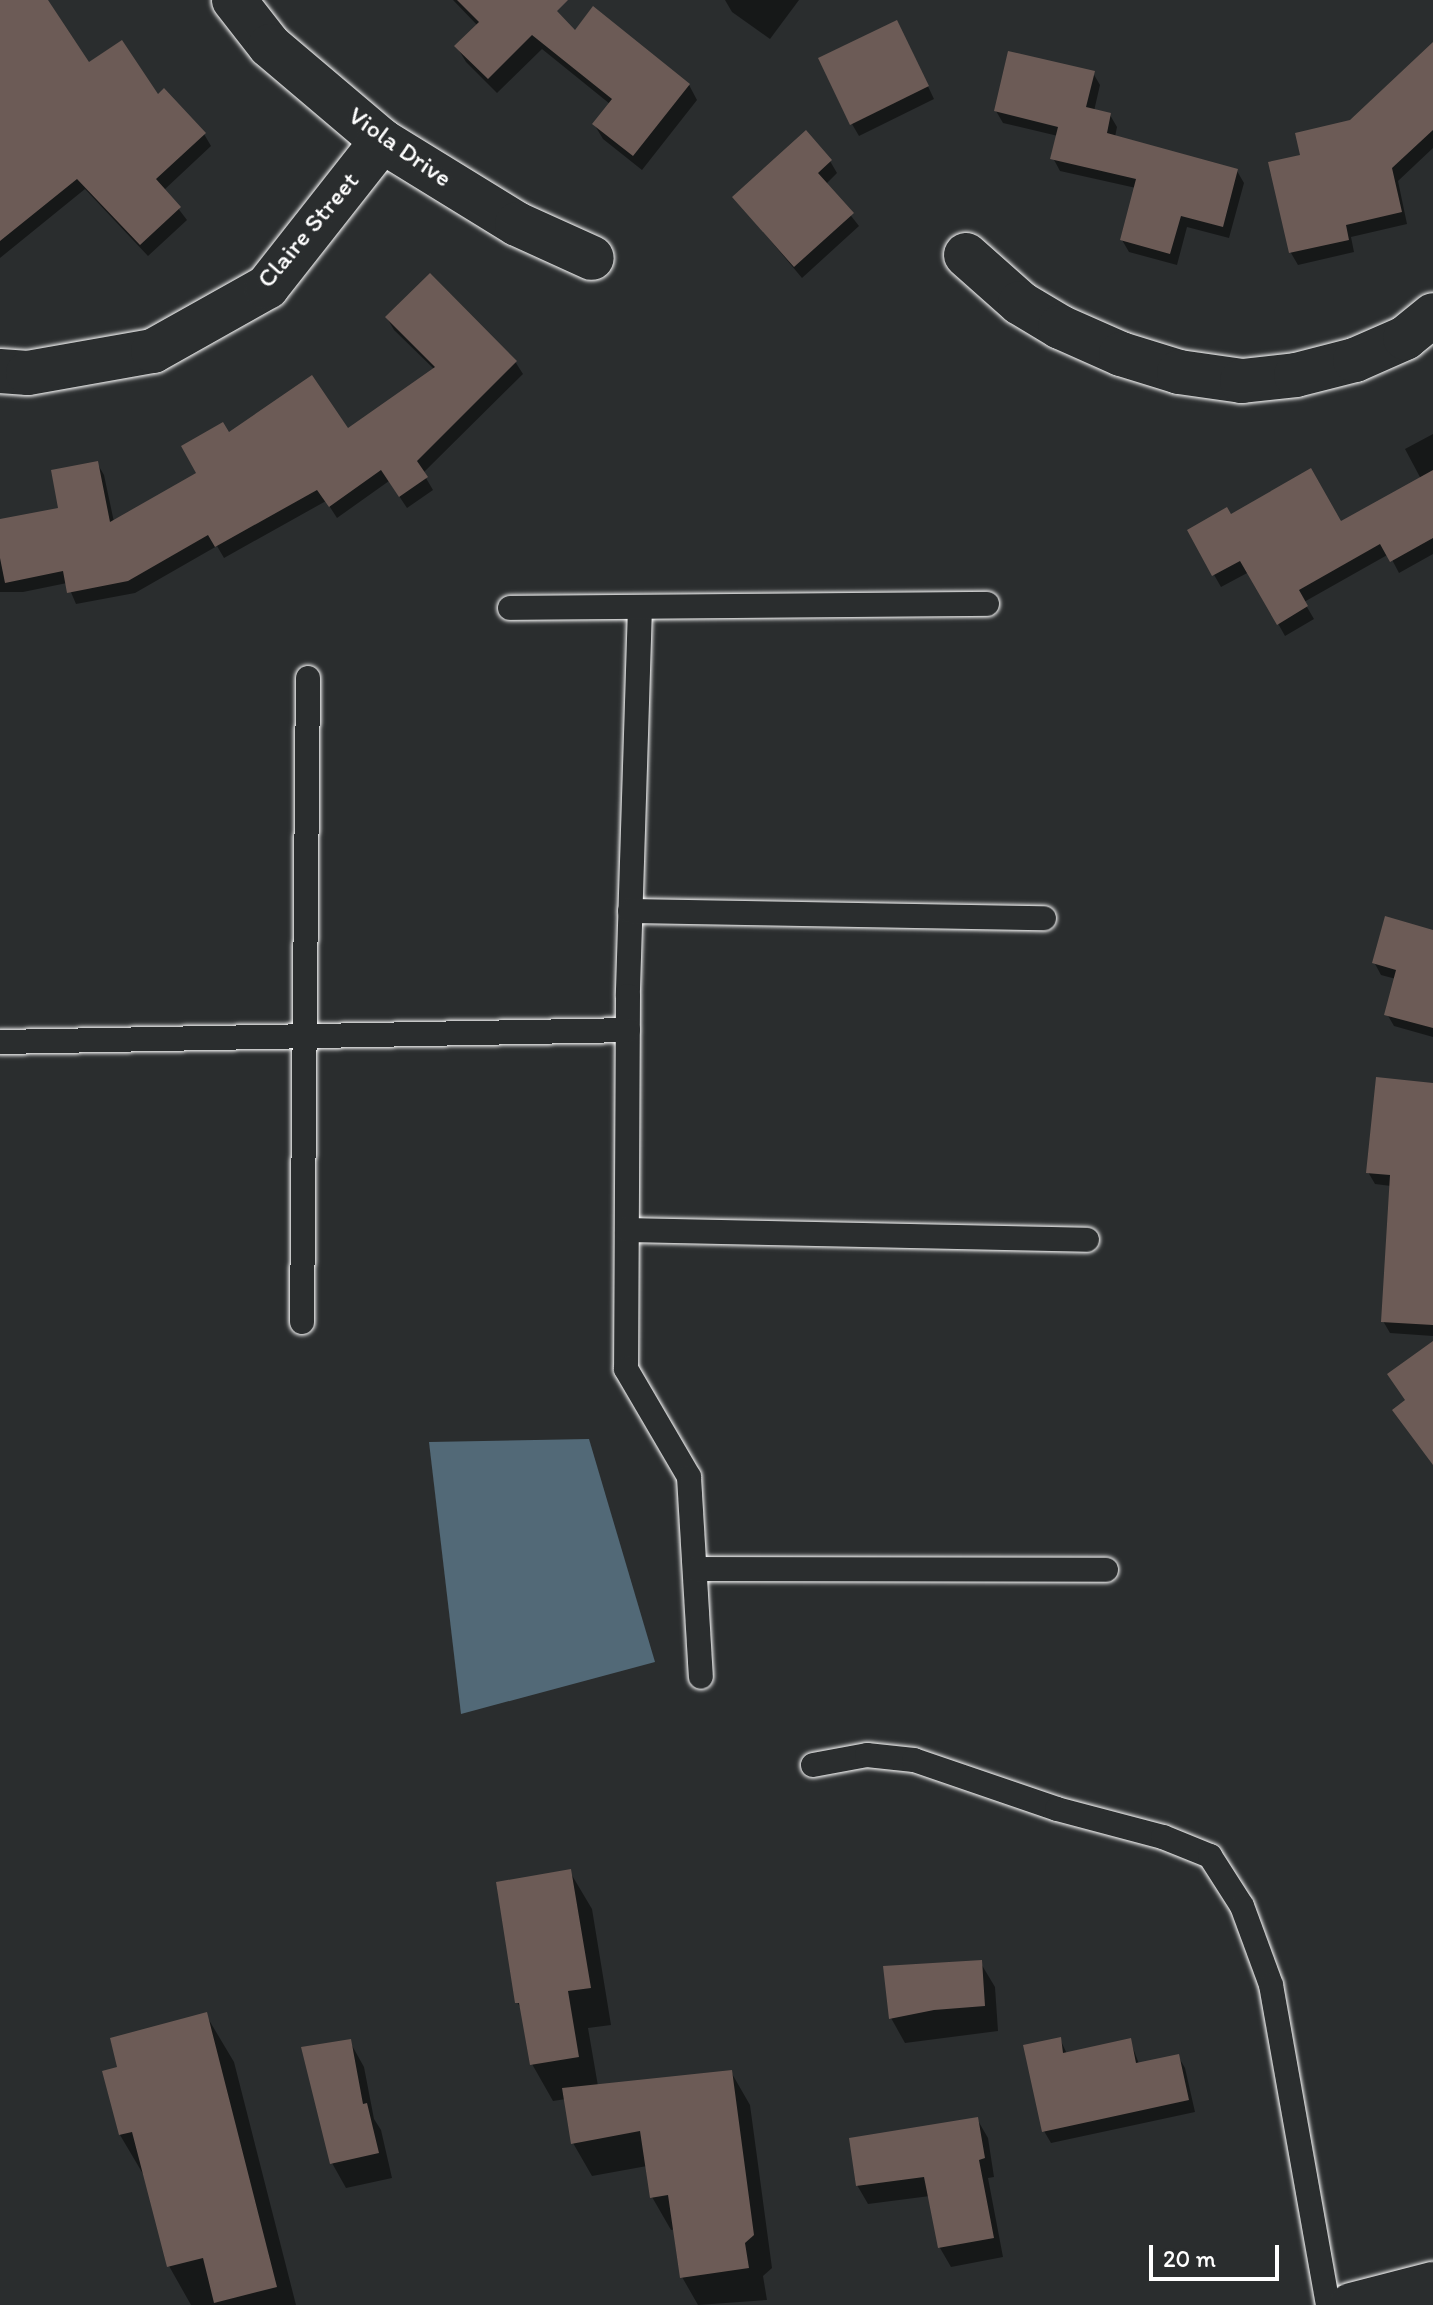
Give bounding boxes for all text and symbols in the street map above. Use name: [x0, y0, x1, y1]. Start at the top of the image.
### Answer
street label: Viola Drive: [342, 100, 458, 194]
street label: Claire Street: [251, 166, 365, 294]
scale bar: [1153, 2229, 1283, 2279]
text: 20 m: [1163, 2244, 1216, 2273]

